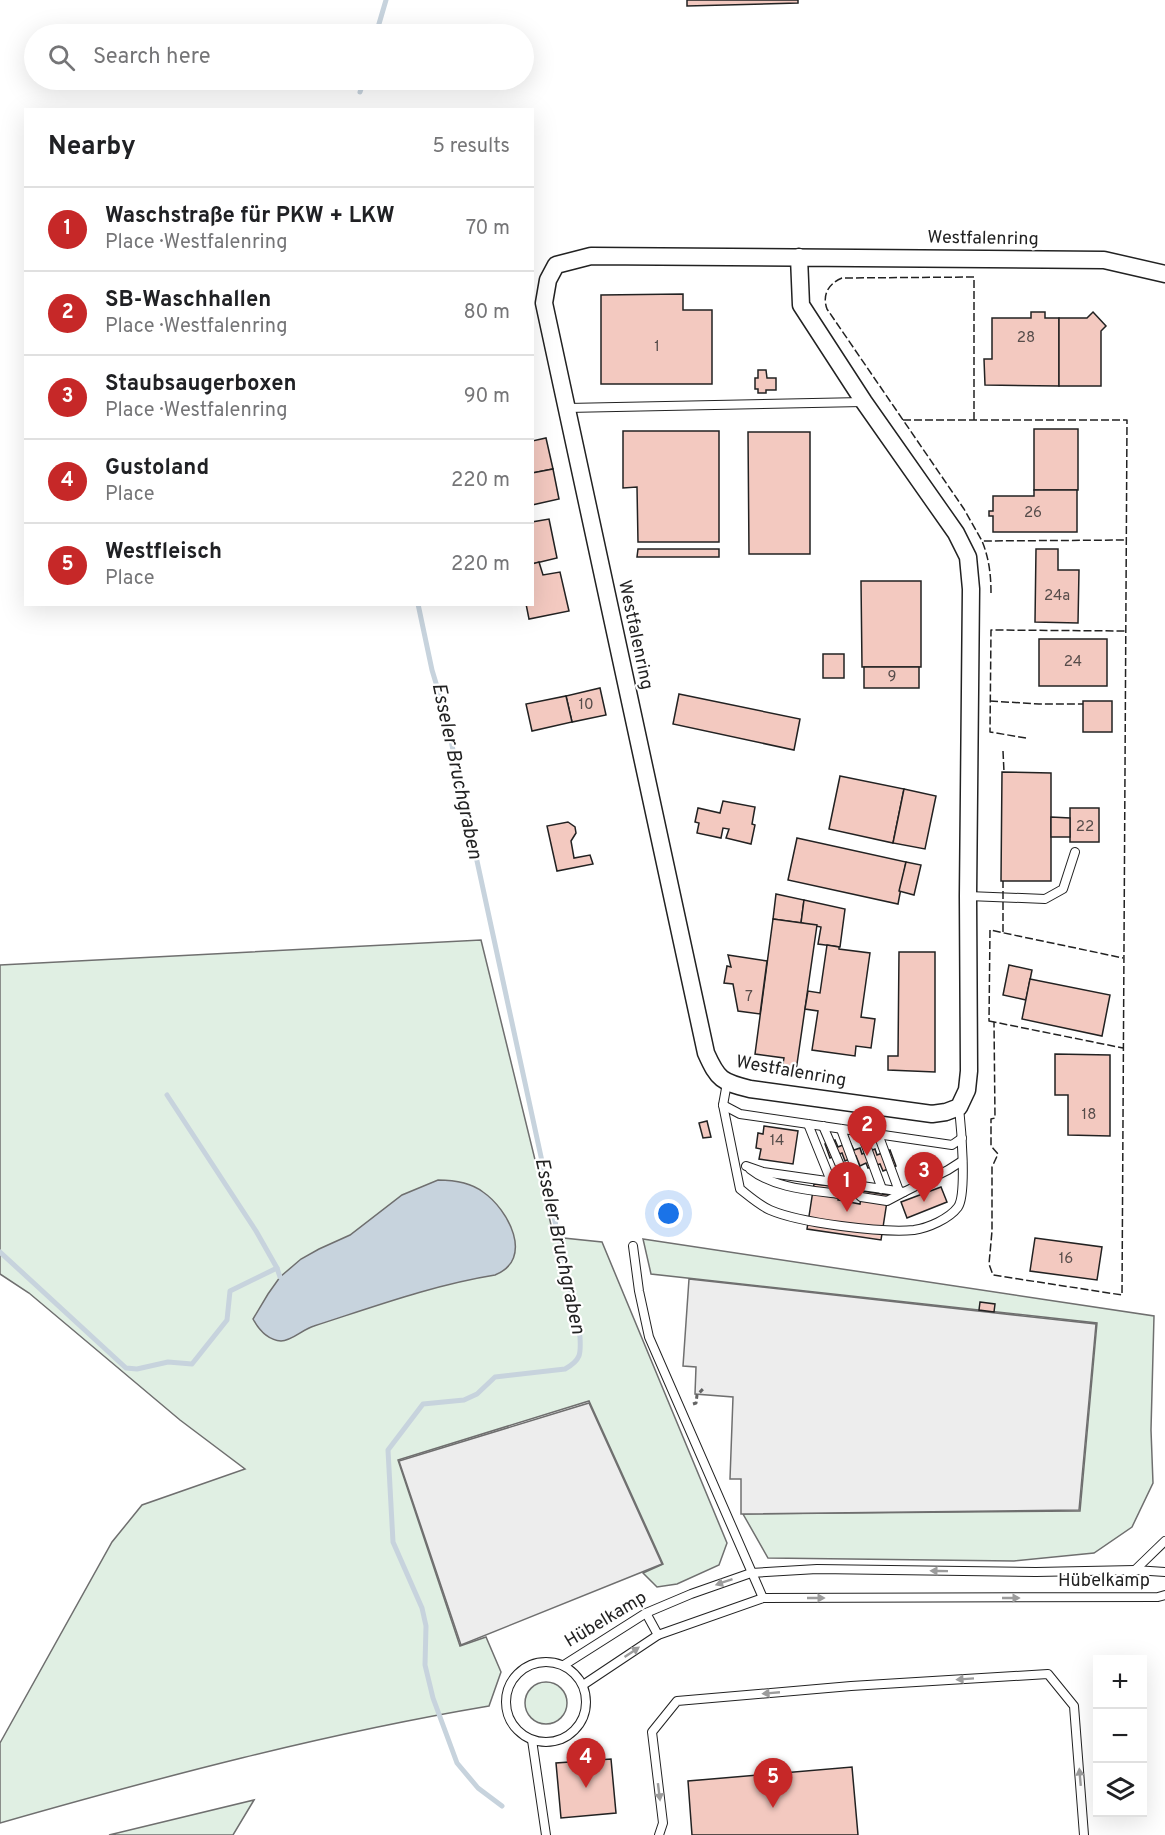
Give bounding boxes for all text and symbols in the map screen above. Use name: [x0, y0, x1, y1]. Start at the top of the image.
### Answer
search box: [24, 24, 534, 90]
icon: search: [45, 41, 78, 74]
text: Search here: [93, 44, 211, 71]
text: Nearby: [48, 131, 136, 164]
text: 5 results: [433, 134, 510, 160]
text: Waschstraße für PKW + LKW: [105, 203, 395, 230]
text: 1: [64, 216, 72, 242]
text: 70 m: [466, 216, 510, 242]
street label: Westfalenring: [927, 227, 1039, 251]
text: Place · Westfalenring: [105, 230, 288, 256]
text: SB-Waschhallen: [105, 287, 271, 314]
text: 2: [61, 300, 74, 326]
text: 80 m: [464, 300, 510, 326]
text: Place · Westfalenring: [105, 314, 288, 340]
house number: 28: [1017, 329, 1035, 348]
house number: 1: [654, 338, 660, 357]
text: Staubsaugerboxen: [105, 371, 297, 398]
text: 3: [62, 384, 74, 410]
text: 90 m: [464, 384, 510, 410]
text: Place · Westfalenring: [105, 398, 288, 424]
text: Gustoland: [105, 455, 209, 482]
text: 4: [61, 468, 74, 494]
text: 220 m: [451, 468, 510, 494]
text: Place: [105, 482, 155, 508]
house number: 26: [1024, 504, 1042, 523]
text: Westfleisch: [105, 539, 222, 566]
text: 5: [61, 552, 74, 578]
text: 220 m: [451, 552, 510, 578]
text: Place: [105, 566, 155, 592]
street label: Westfalenring: [612, 578, 658, 692]
house number: 24a: [1044, 587, 1070, 606]
house number: 24: [1064, 653, 1082, 672]
house number: 9: [888, 668, 896, 687]
water label: Esseler Bruchgraben: [425, 681, 487, 862]
house number: 10: [578, 696, 594, 715]
house number: 22: [1076, 818, 1094, 837]
house number: 7: [745, 988, 753, 1007]
street label: Westfalenring: [734, 1051, 848, 1093]
pin: 2: [848, 1106, 886, 1156]
house number: 18: [1082, 1106, 1096, 1125]
house number: 14: [770, 1132, 784, 1151]
pin: 3: [904, 1152, 944, 1202]
water label: Esseler Bruchgraben: [528, 1156, 590, 1337]
pin: 1: [828, 1162, 866, 1212]
your location: [654, 1199, 683, 1228]
house number: 16: [1059, 1250, 1073, 1269]
one-way arrow: [929, 1566, 948, 1576]
street label: Hübelkamp: [1058, 1570, 1150, 1593]
one-way arrow: [715, 1577, 733, 1587]
street label: Hübelkamp: [561, 1586, 651, 1654]
one-way arrow: [806, 1593, 825, 1603]
one-way arrow: [1001, 1593, 1020, 1603]
one-way arrow: [624, 1647, 640, 1658]
map controls: [1093, 1655, 1147, 1817]
button: +: [1093, 1655, 1147, 1709]
one-way arrow: [956, 1675, 975, 1684]
one-way arrow: [761, 1688, 780, 1698]
button: −: [1093, 1709, 1147, 1763]
pin: 4: [566, 1738, 606, 1788]
pin: 5: [754, 1758, 792, 1808]
button: layers: [1093, 1763, 1147, 1817]
one-way arrow: [1075, 1767, 1084, 1786]
one-way arrow: [654, 1783, 664, 1802]

